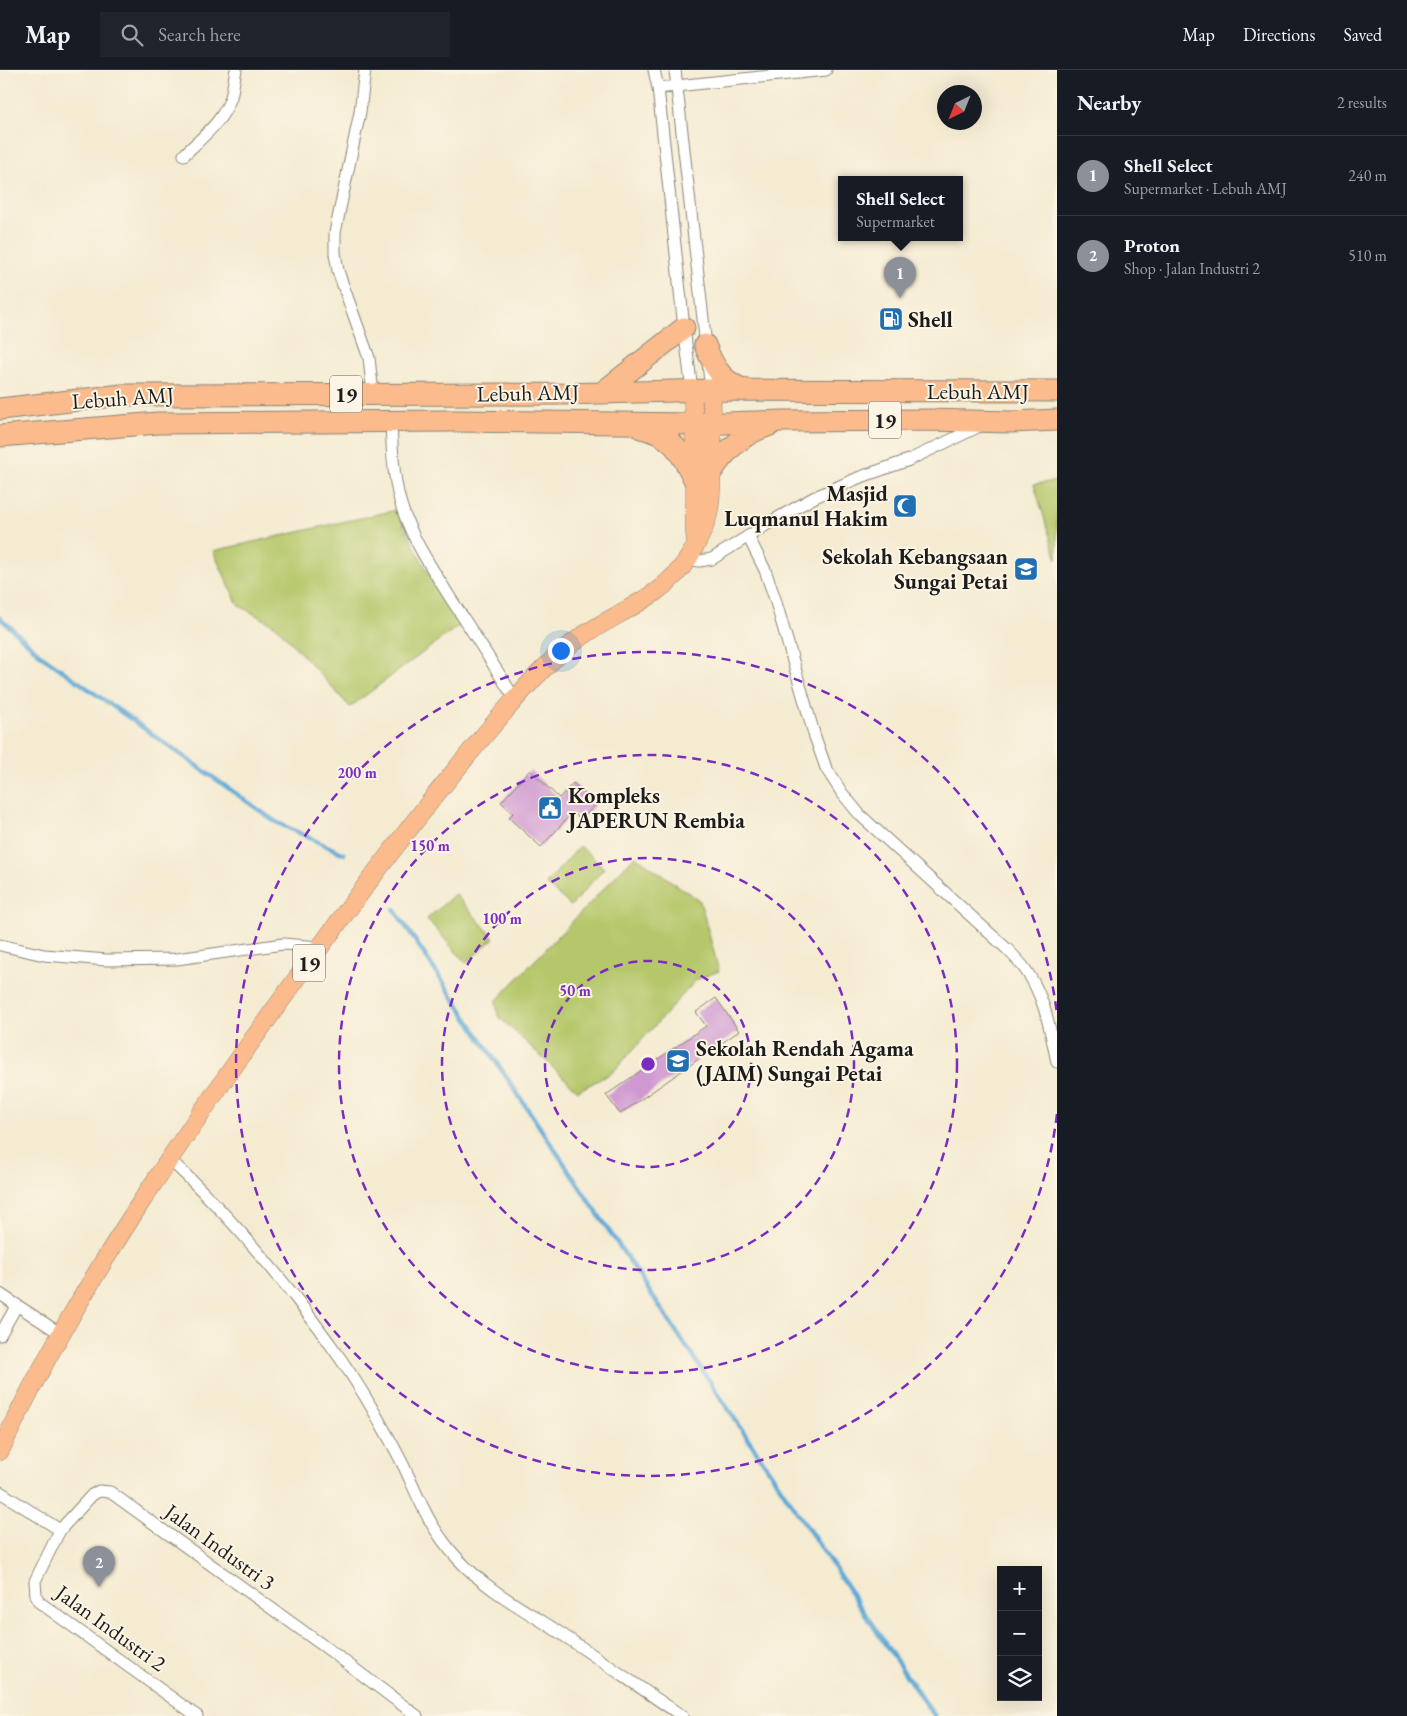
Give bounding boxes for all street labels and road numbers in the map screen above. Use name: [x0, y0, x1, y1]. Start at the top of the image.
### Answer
road number: 19: [330, 376, 362, 412]
street label: Lebuh AMJ: [927, 377, 1029, 406]
street label: Lebuh AMJ: [476, 378, 580, 408]
street label: Lebuh AMJ: [71, 380, 175, 416]
road number: 19: [869, 402, 901, 438]
road number: 19: [293, 944, 325, 981]
street label: Jalan Industri 3: [157, 1496, 281, 1597]
street label: Jalan Industri 2: [48, 1577, 172, 1678]

